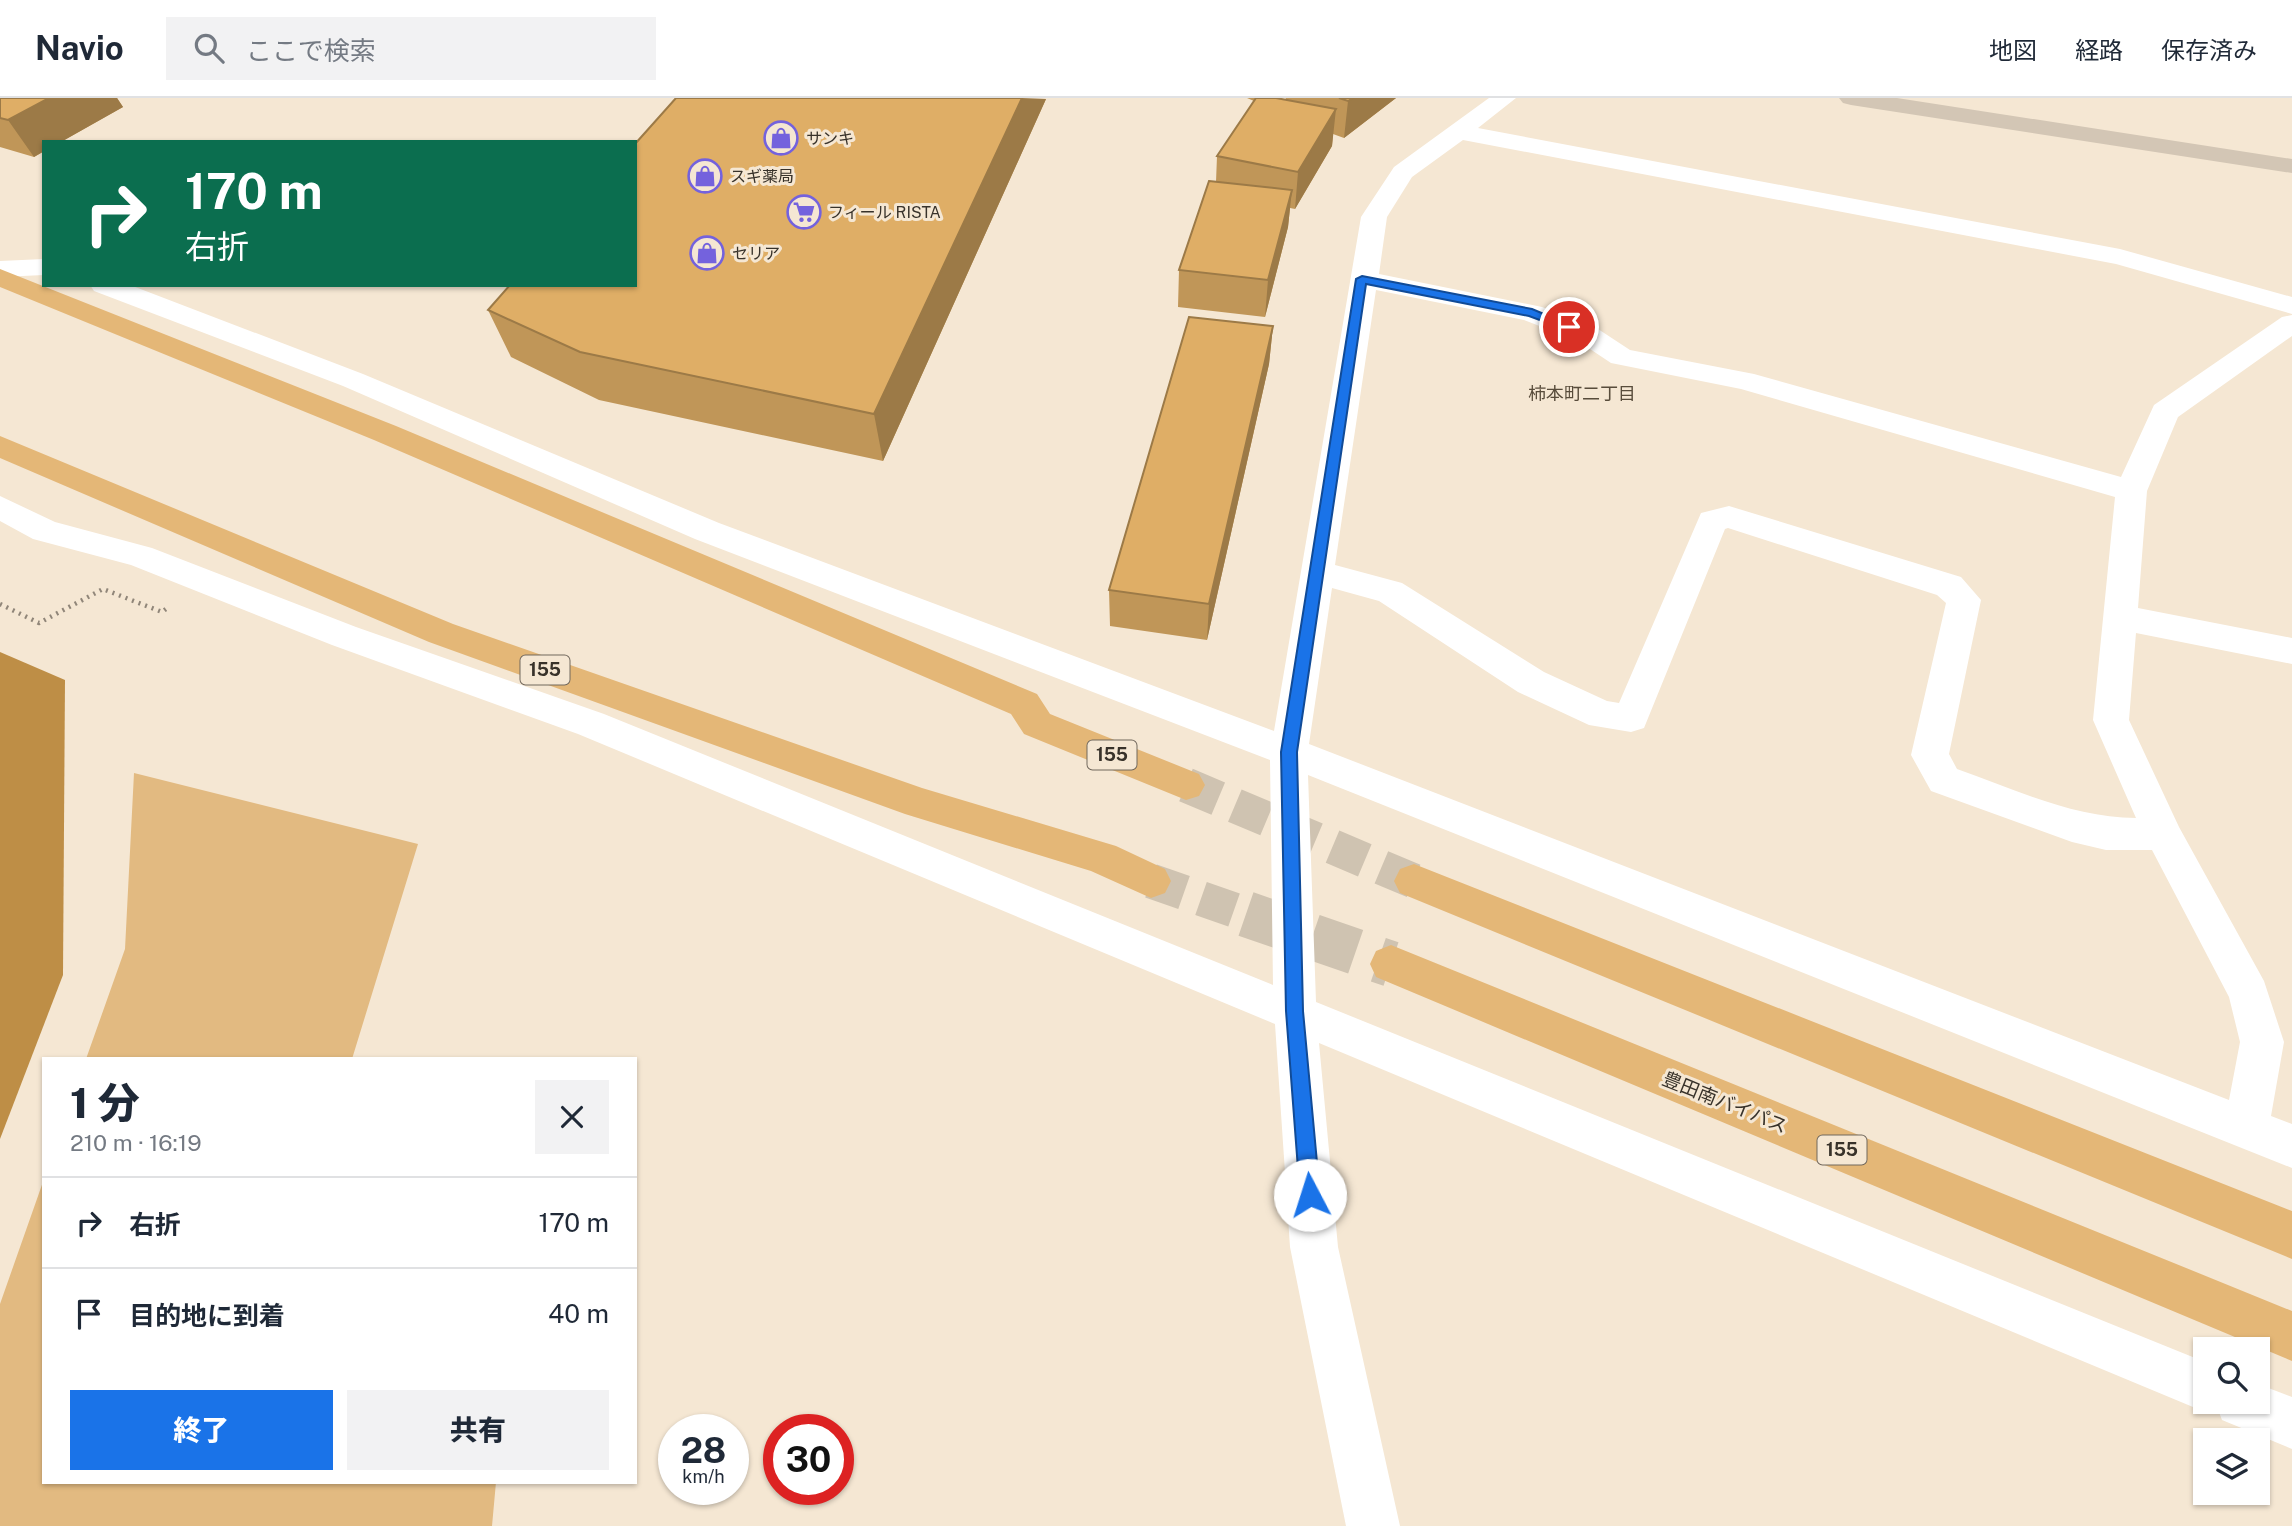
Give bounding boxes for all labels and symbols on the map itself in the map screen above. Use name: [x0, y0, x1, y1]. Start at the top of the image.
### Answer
shop icon: サンキ: [762, 119, 800, 157]
place label: サンキ: [806, 129, 854, 148]
shop icon: スギ薬局: [686, 157, 724, 195]
place label: スギ薬局: [730, 167, 794, 186]
supermarket icon: フィール RISTA: [785, 193, 823, 231]
place label: フィール RISTA: [828, 203, 941, 222]
shop icon: セリア: [688, 234, 726, 272]
place label: セリア: [732, 244, 780, 263]
pin: [1539, 297, 1599, 357]
district label: 柿本町二丁目: [1528, 383, 1636, 404]
road number: 155: [520, 656, 570, 684]
road number: 155: [1088, 740, 1136, 770]
street label: 豊田南バイパス: [1659, 1067, 1791, 1137]
road number: 155: [1818, 1135, 1867, 1164]
position arrow: [1273, 1158, 1347, 1232]
speed limit sign: 30: [763, 1414, 854, 1505]

